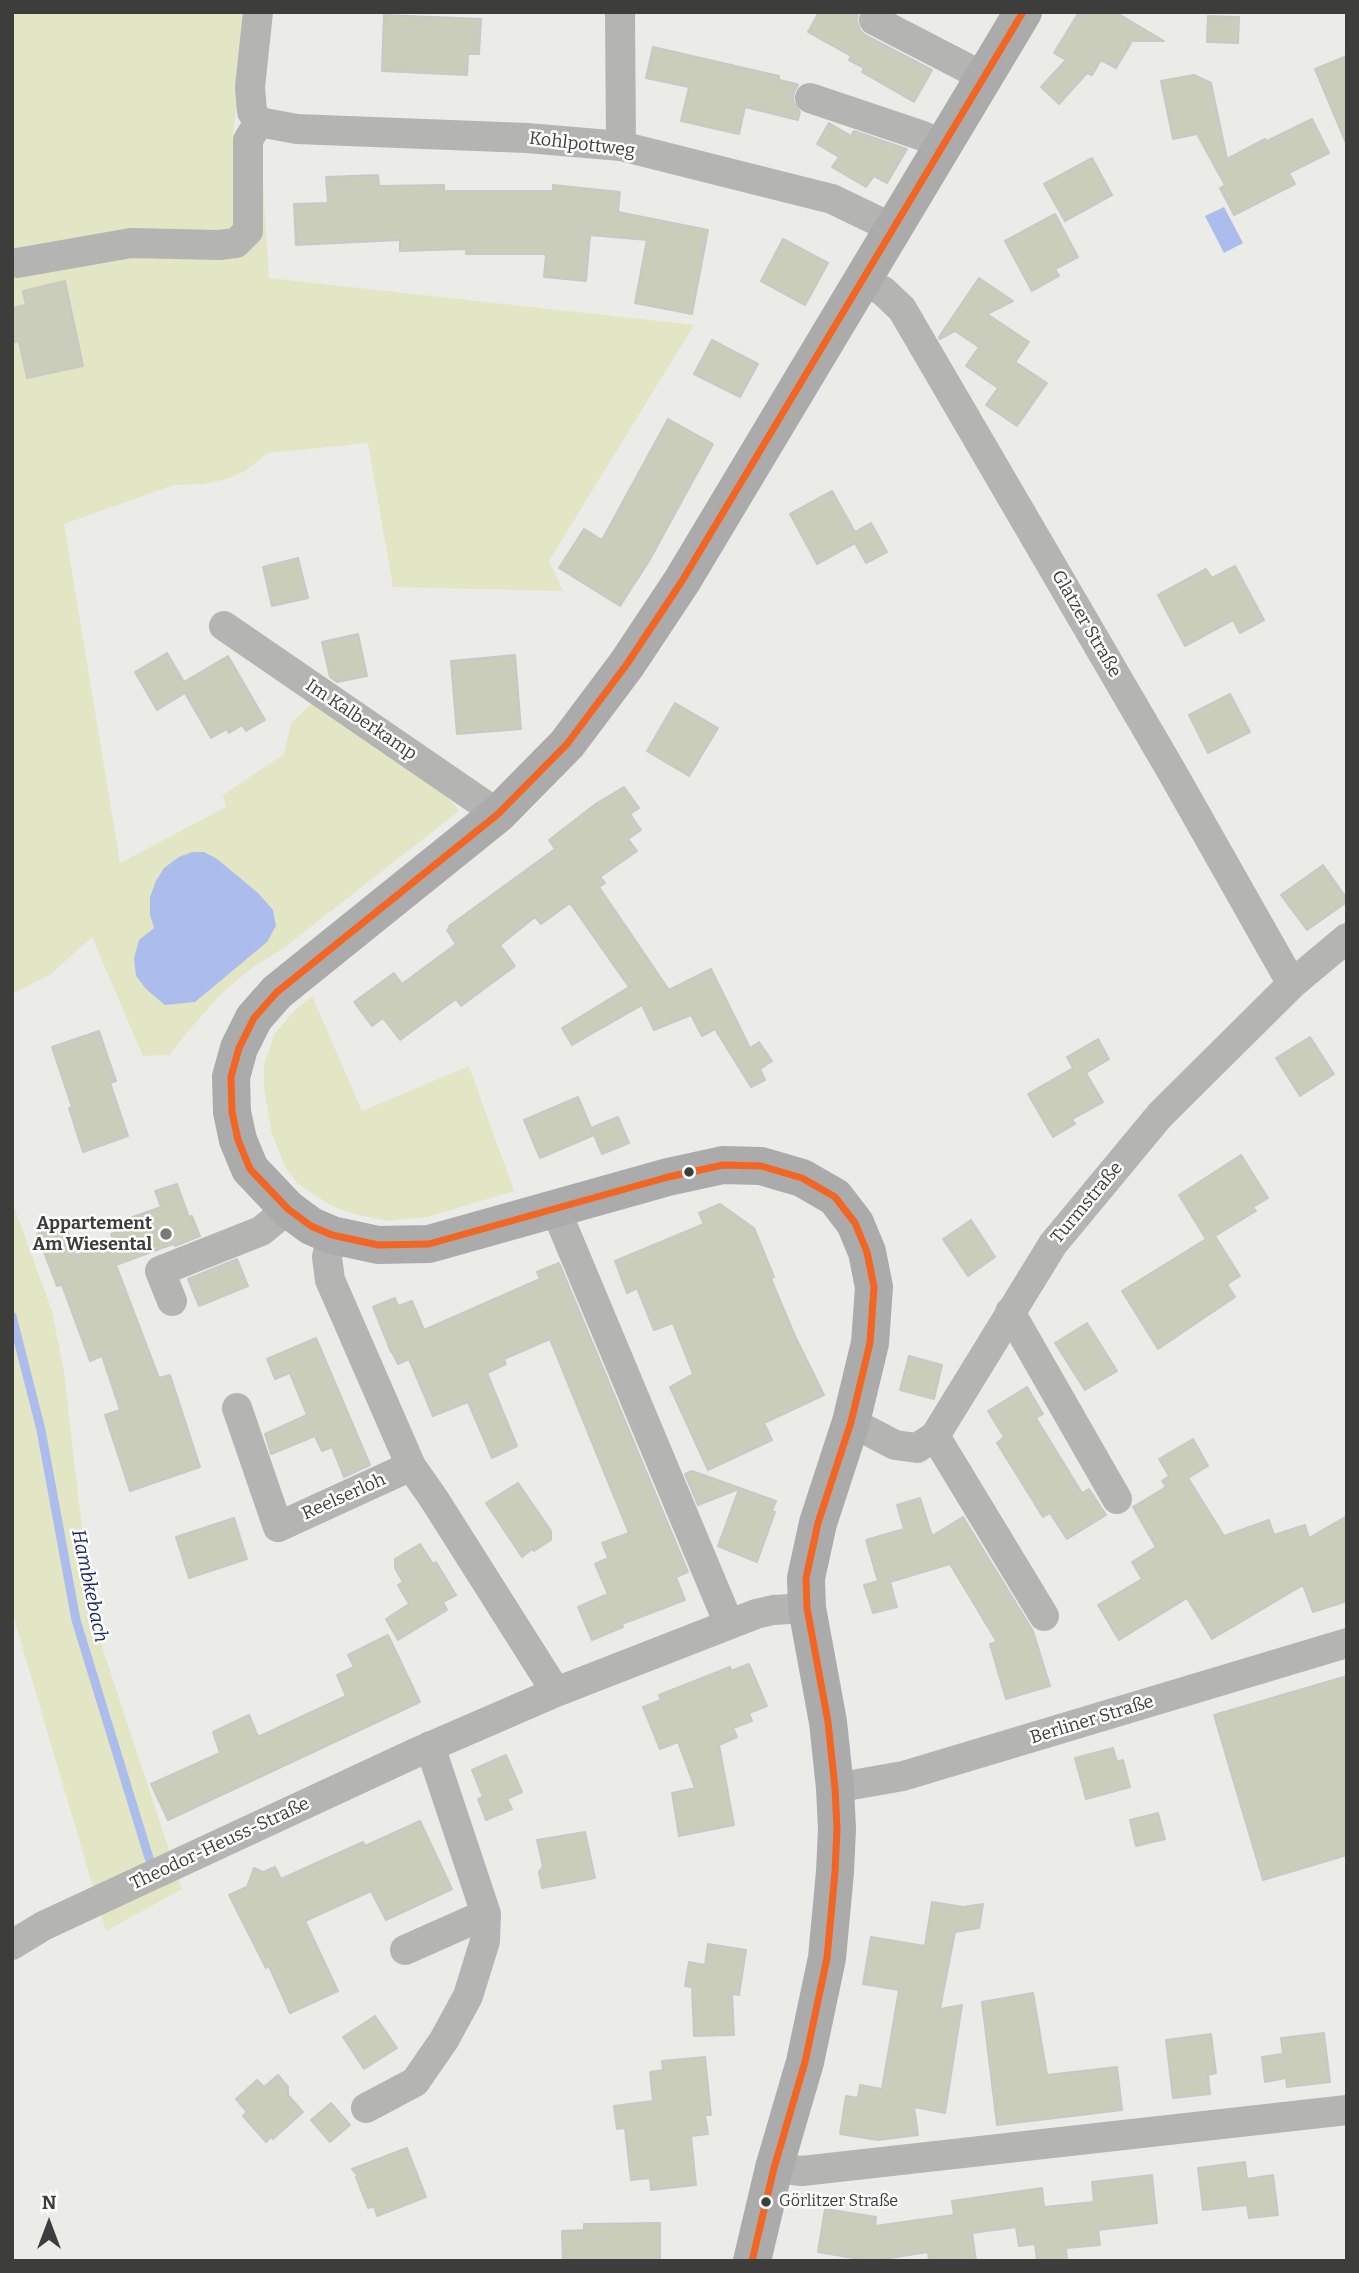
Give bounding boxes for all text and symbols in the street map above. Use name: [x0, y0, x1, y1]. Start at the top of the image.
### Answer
street label: Kohlpottweg: [528, 128, 636, 162]
street label: Glatzer Straße: [1047, 567, 1125, 681]
street label: Im Kalberkamp: [301, 675, 421, 765]
street label: Turmstraße: [1047, 1158, 1127, 1248]
unlabelled marker: [682, 1165, 696, 1179]
place label: Appartement Am Wiesental: [33, 1213, 152, 1256]
marker: Appartement Am Wiesental: [158, 1226, 174, 1242]
street label: Reelserloh: [299, 1469, 389, 1525]
water label: Hambkebach: [66, 1527, 112, 1645]
street label: Berliner Straße: [1028, 1691, 1156, 1749]
street label: Theodor-Heuss-Straße: [127, 1793, 313, 1895]
north arrow: [14, 2189, 84, 2259]
text: N: [42, 2191, 56, 2214]
place label: Görlitzer Straße: [779, 2192, 898, 2212]
marker: Görlitzer Straße: [759, 2195, 773, 2209]

